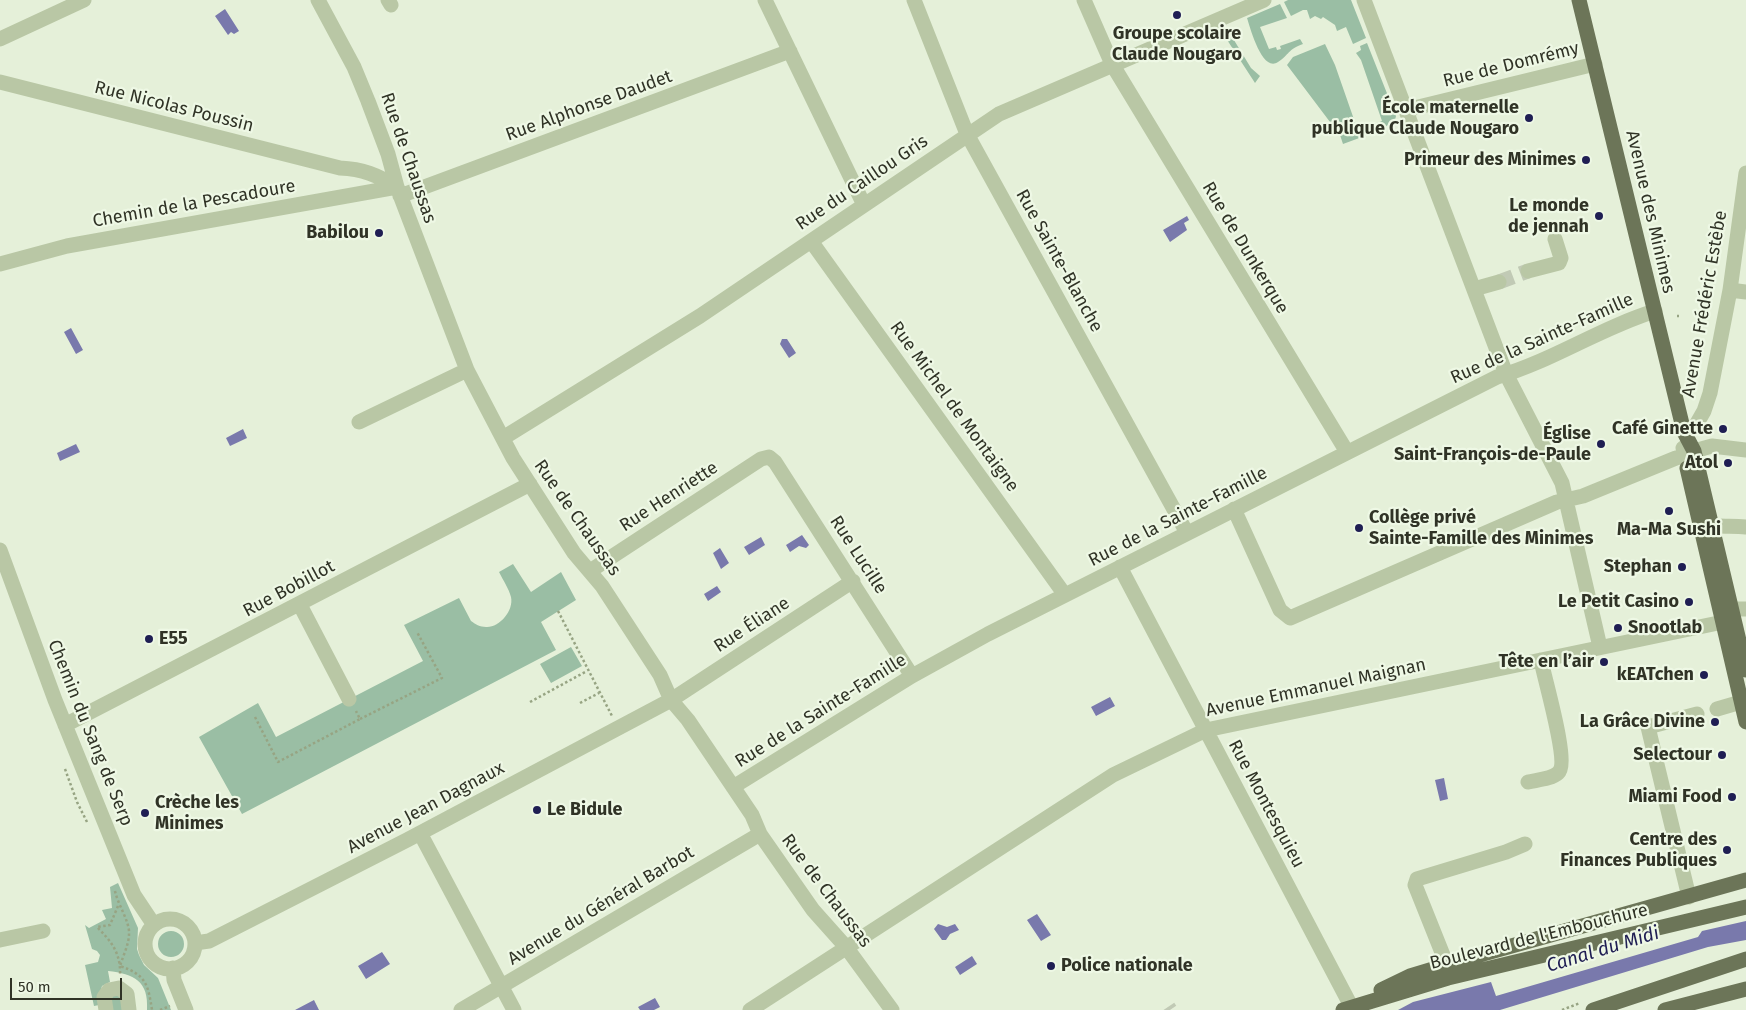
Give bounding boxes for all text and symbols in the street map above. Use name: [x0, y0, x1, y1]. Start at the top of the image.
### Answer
marker: Groupe scolaire Claude Nougaro: [1171, 9, 1183, 21]
place label: Groupe scolaire Claude Nougaro: [1112, 23, 1242, 66]
street label: Rue de Domrémy: [1441, 38, 1581, 92]
street label: Rue Alphonse Daudet: [503, 66, 675, 146]
street label: Rue Nicolas Poussin: [92, 77, 256, 137]
street label: Rue de Chaussas: [376, 90, 440, 226]
place label: École maternelle publique Claude Nougaro: [1312, 97, 1519, 140]
marker: École maternelle publique Claude Nougaro: [1523, 112, 1535, 124]
street label: Avenue des Minimes: [1621, 128, 1679, 296]
street label: Rue du Caillou Gris: [792, 131, 932, 235]
place label: Primeur des Minimes: [1404, 149, 1576, 171]
marker: Primeur des Minimes: [1580, 154, 1592, 166]
street label: Chemin de la Pescadoure: [91, 176, 297, 232]
street label: Rue de Dunkerque: [1197, 178, 1293, 318]
street label: Rue Sainte-Blanche: [1011, 186, 1107, 336]
place label: Le monde de jennah: [1508, 195, 1589, 238]
street label: Avenue Frédéric Estèbe: [1678, 209, 1732, 399]
marker: Le monde de jennah: [1593, 210, 1605, 222]
place label: Babilou: [306, 222, 369, 244]
marker: Babilou: [373, 227, 385, 239]
street label: Rue de la Sainte-Famille: [1447, 289, 1637, 389]
street label: Rue Michel de Montaigne: [885, 318, 1023, 496]
place label: Café Ginette: [1612, 418, 1713, 440]
place label: Église Saint-François-de-Paule: [1394, 423, 1591, 466]
marker: Café Ginette: [1717, 423, 1729, 435]
marker: Église Saint-François-de-Paule: [1595, 438, 1607, 450]
place label: Atol: [1685, 452, 1718, 474]
street label: Rue de Chaussas: [529, 456, 625, 580]
street label: Rue Henriette: [616, 457, 722, 537]
marker: Atol: [1722, 457, 1734, 469]
street label: Rue de la Sainte-Famille: [1085, 462, 1271, 572]
marker: Ma-Ma Sushi: [1663, 505, 1675, 517]
place label: Collège privé Sainte-Famille des Minimes: [1369, 507, 1593, 550]
street label: Rue Lucille: [825, 512, 891, 598]
place label: Ma-Ma Sushi: [1617, 519, 1721, 541]
marker: Collège privé Sainte-Famille des Minimes: [1353, 522, 1365, 534]
street label: Rue Bobillot: [240, 556, 338, 622]
place label: Stephan: [1604, 556, 1672, 578]
marker: Stephan: [1676, 561, 1688, 573]
place label: Le Petit Casino: [1558, 591, 1679, 613]
street label: Rue Éliane: [710, 593, 794, 657]
marker: Le Petit Casino: [1683, 596, 1695, 608]
place label: Snootlab: [1628, 617, 1702, 639]
marker: Snootlab: [1612, 622, 1624, 634]
place label: E55: [159, 628, 188, 650]
marker: E55: [143, 633, 155, 645]
street label: Chemin du Sang de Serp: [43, 637, 137, 829]
street label: Rue de la Sainte-Famille: [731, 649, 911, 773]
place label: Tête en l’air: [1499, 651, 1594, 673]
street label: Avenue Emmanuel Maignan: [1204, 654, 1428, 722]
marker: Tête en l’air: [1598, 656, 1610, 668]
place label: kEATchen: [1617, 664, 1694, 686]
marker: kEATchen: [1698, 669, 1710, 681]
place label: La Grâce Divine: [1580, 711, 1705, 733]
marker: La Grâce Divine: [1709, 716, 1721, 728]
street label: Rue Montesquieu: [1223, 736, 1309, 872]
place label: Selectour: [1633, 744, 1712, 766]
marker: Selectour: [1716, 749, 1728, 761]
street label: Avenue Jean Dagnaux: [344, 757, 508, 859]
place label: Miami Food: [1628, 786, 1722, 808]
marker: Miami Food: [1726, 791, 1738, 803]
place label: Crèche les Minimes: [155, 792, 239, 834]
place label: Le Bidule: [547, 799, 622, 821]
marker: Le Bidule: [531, 804, 543, 816]
marker: Crèche les Minimes: [139, 807, 151, 819]
place label: Centre des Finances Publiques: [1560, 829, 1717, 872]
street label: Rue de Chaussas: [776, 830, 876, 952]
street label: Avenue du Général Barbot: [504, 842, 698, 970]
marker: Centre des Finances Publiques: [1721, 844, 1733, 856]
street label: Boulevard de l'Embouchure: [1428, 899, 1650, 975]
water label: Canal du Midi: [1544, 922, 1662, 978]
place label: Police nationale: [1061, 955, 1193, 977]
marker: Police nationale: [1045, 960, 1057, 972]
scale bar: [12, 968, 125, 1000]
text: 50 m: [18, 978, 51, 996]

